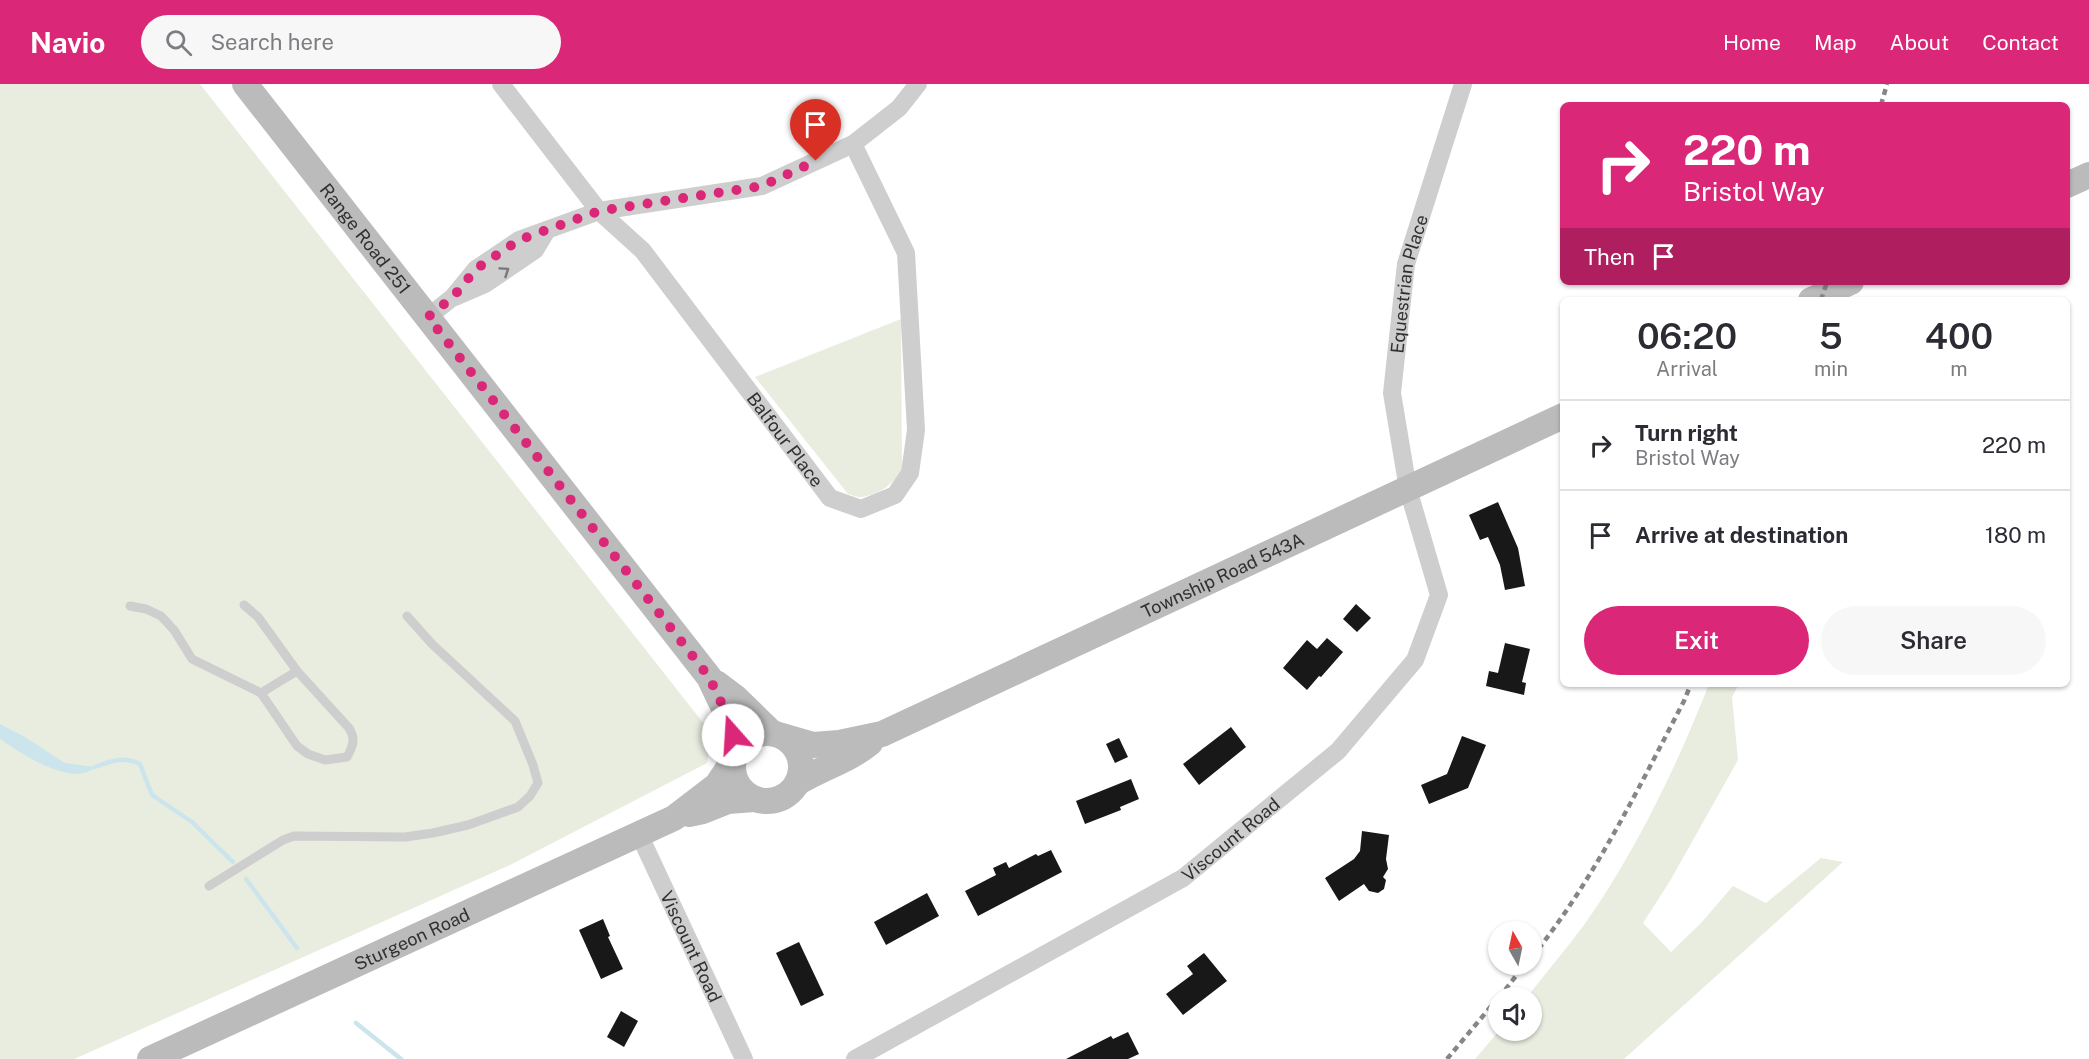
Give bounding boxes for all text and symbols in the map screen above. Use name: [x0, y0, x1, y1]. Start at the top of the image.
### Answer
search box: [141, 15, 561, 69]
text: Navio: [30, 26, 105, 59]
icon: search: [162, 26, 195, 59]
text: Search here: [210, 29, 334, 55]
text: Home: [1723, 30, 1781, 55]
text: Map: [1814, 30, 1857, 55]
text: About: [1890, 30, 1949, 55]
text: Contact: [1982, 30, 2059, 55]
pin: [790, 99, 841, 161]
icon: arrive: [799, 108, 832, 141]
text: 220 m: [1683, 125, 1811, 174]
icon: right: [1584, 126, 1662, 204]
text: Bristol Way: [1683, 175, 1825, 207]
street label: Range Road 251: [316, 179, 415, 298]
street label: Equestrian Place: [1386, 212, 1432, 354]
icon: arrive: [1647, 240, 1680, 273]
text: Then: [1584, 244, 1635, 270]
one-way arrow: [499, 266, 509, 278]
text: 06:20: [1637, 315, 1737, 357]
text: 5: [1819, 315, 1843, 357]
text: 400: [1925, 315, 1993, 357]
text: Arrival: [1656, 357, 1718, 381]
text: min: [1814, 357, 1848, 381]
text: m: [1950, 357, 1968, 381]
street label: Balfour Place: [743, 388, 828, 491]
text: Turn right: [1635, 420, 1738, 446]
icon: right: [1584, 429, 1617, 462]
text: 220 m: [1982, 432, 2046, 458]
text: Bristol Way: [1635, 446, 1740, 470]
icon: arrive: [1584, 519, 1617, 552]
text: Arrive at destination: [1635, 522, 1848, 548]
text: 180 m: [1985, 522, 2046, 548]
street label: Township Road 543A: [1138, 528, 1307, 622]
button: Exit: [1584, 606, 1809, 675]
button: Share: [1821, 606, 2046, 675]
position arrow: [701, 703, 765, 767]
street label: Viscount Road: [1177, 793, 1284, 885]
street label: Viscount Road: [657, 887, 726, 1005]
street label: Sturgeon Road: [351, 903, 473, 974]
north arrow: [1488, 921, 1542, 975]
map controls: [1488, 921, 1542, 1041]
button: sound: [1488, 987, 1542, 1041]

